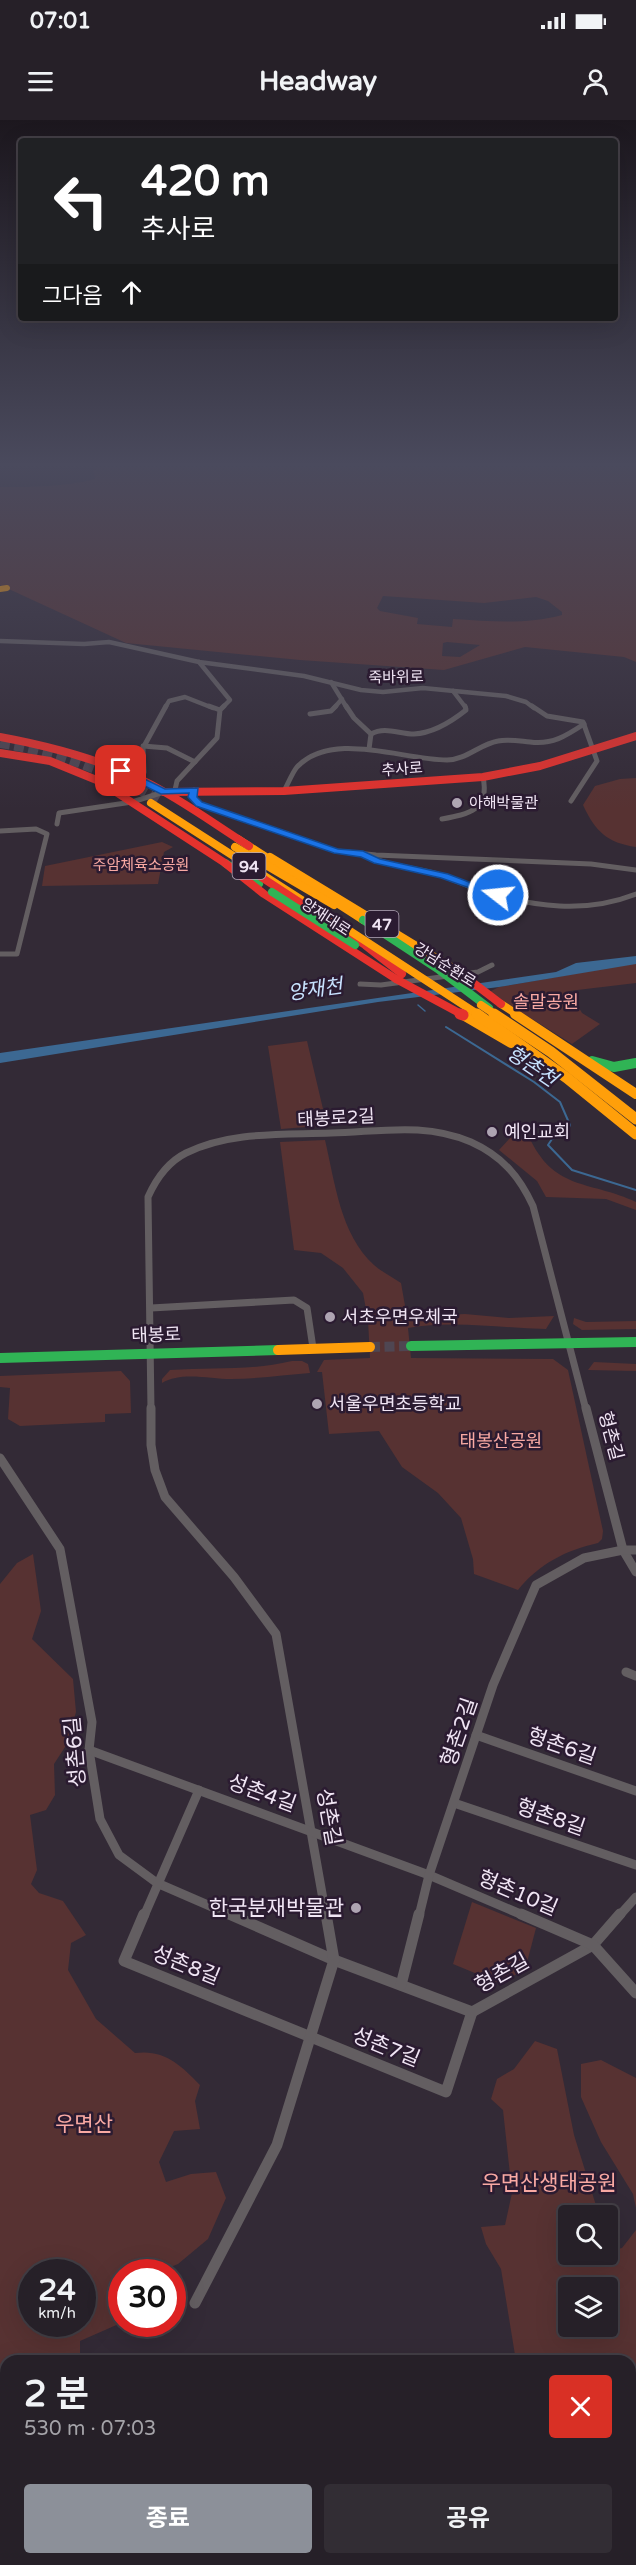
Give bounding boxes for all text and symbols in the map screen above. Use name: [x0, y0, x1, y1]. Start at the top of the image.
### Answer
text: 07:01: [30, 8, 91, 34]
icon: menu: [24, 65, 57, 98]
text: Headway: [259, 65, 377, 98]
icon: person: [579, 65, 612, 98]
text: 420 m: [141, 156, 270, 207]
icon: left: [42, 162, 120, 240]
text: 추사로: [141, 213, 216, 246]
icon: ahead: [115, 276, 148, 309]
text: 그다음: [42, 283, 103, 309]
street label: 죽바위로: [368, 668, 424, 686]
pin: [95, 745, 146, 796]
icon: arrive: [104, 754, 137, 787]
street label: 추사로: [381, 759, 423, 779]
place label: 아해박물관: [469, 794, 538, 812]
marker: 아해박물관: [450, 796, 464, 810]
road number: 94: [232, 853, 266, 879]
park label: 주암체육소공원: [93, 856, 189, 874]
position arrow: [466, 863, 530, 927]
street label: 양재대로: [298, 894, 354, 940]
road number: 47: [366, 911, 398, 937]
street label: 강남순환로: [411, 939, 479, 991]
water label: 양재천: [286, 974, 347, 1006]
park label: 솔말공원: [513, 991, 579, 1013]
water label: 형촌천: [502, 1041, 563, 1094]
street label: 태봉로2길: [297, 1105, 375, 1131]
place label: 예인교회: [504, 1121, 570, 1143]
marker: 예인교회: [485, 1125, 499, 1139]
place label: 서초우면우체국: [342, 1306, 458, 1328]
marker: 서초우면우체국: [323, 1310, 337, 1324]
street label: 태봉로: [131, 1323, 181, 1347]
place label: 서울우면초등학교: [329, 1393, 461, 1415]
marker: 서울우면초등학교: [310, 1397, 324, 1411]
street label: 형촌길: [594, 1409, 628, 1463]
park label: 태봉산공원: [460, 1430, 542, 1452]
street label: 형촌2길: [436, 1694, 483, 1770]
street label: 성촌6길: [60, 1715, 91, 1788]
street label: 형촌6길: [524, 1723, 600, 1770]
street label: 성촌4길: [224, 1770, 300, 1817]
street label: 성촌길: [311, 1786, 346, 1848]
street label: 형촌8길: [513, 1794, 589, 1841]
street label: 형촌10길: [474, 1865, 562, 1921]
place label: 한국분재박물관: [209, 1896, 344, 1921]
marker: 한국분재박물관: [349, 1901, 363, 1915]
street label: 성촌8길: [148, 1941, 223, 1990]
street label: 형촌길: [471, 1948, 534, 1998]
street label: 성촌7길: [348, 2023, 423, 2072]
park label: 우면산: [55, 2112, 113, 2137]
park label: 우면산생태공원: [481, 2171, 617, 2196]
map controls: [558, 2205, 618, 2337]
button: search: [558, 2205, 618, 2265]
speed limit sign: 30: [108, 2259, 186, 2337]
text: 24: [38, 2272, 76, 2309]
button: layers: [558, 2277, 618, 2337]
text: km/h: [38, 2304, 76, 2322]
text: 2 분: [24, 2373, 89, 2416]
button: close: [549, 2375, 612, 2438]
text: 530 m · 07:03: [24, 2417, 156, 2441]
button: 종료: [24, 2484, 312, 2553]
button: 공유: [324, 2484, 612, 2553]

